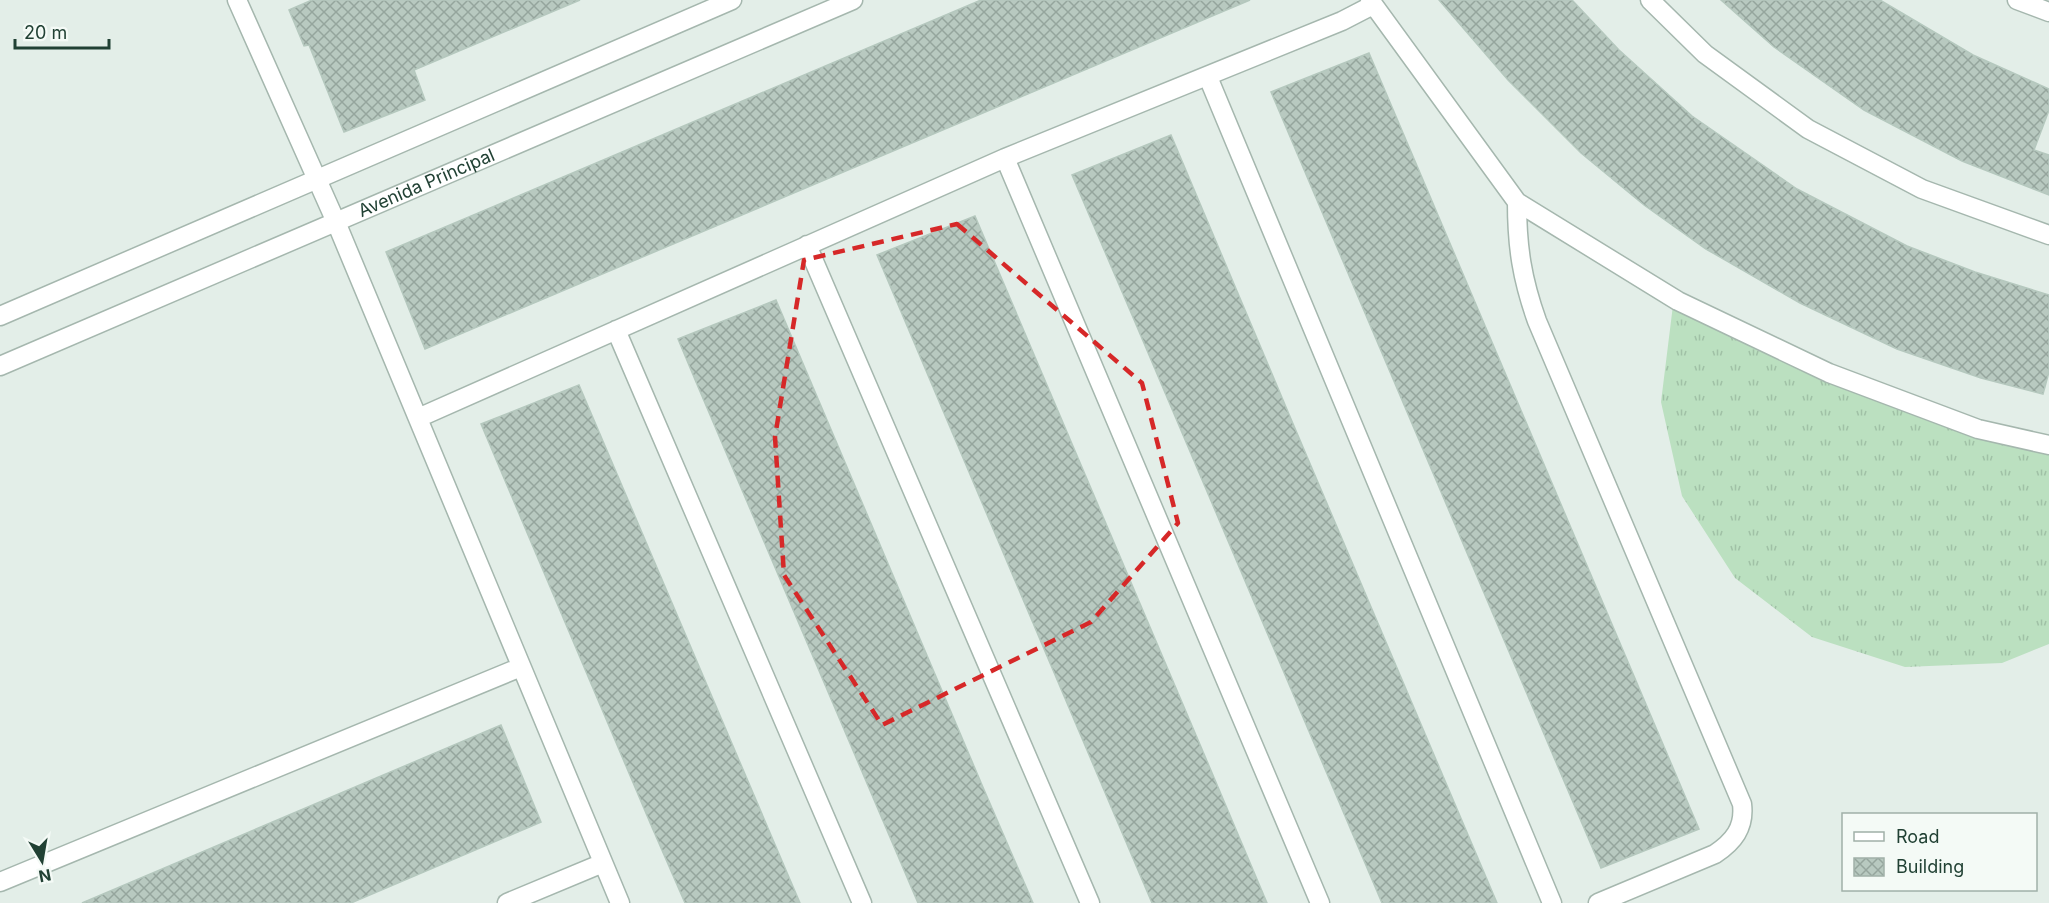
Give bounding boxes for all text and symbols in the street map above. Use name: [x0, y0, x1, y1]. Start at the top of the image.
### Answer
scale bar: [15, 12, 110, 50]
text: 20 m: [24, 22, 67, 43]
street label: Avenida Principal: [355, 144, 498, 221]
legend: [1842, 813, 2037, 891]
text: Road: [1896, 826, 1939, 847]
north arrow: [12, 831, 72, 891]
text: Building: [1896, 856, 1964, 877]
text: N: [37, 865, 53, 887]

